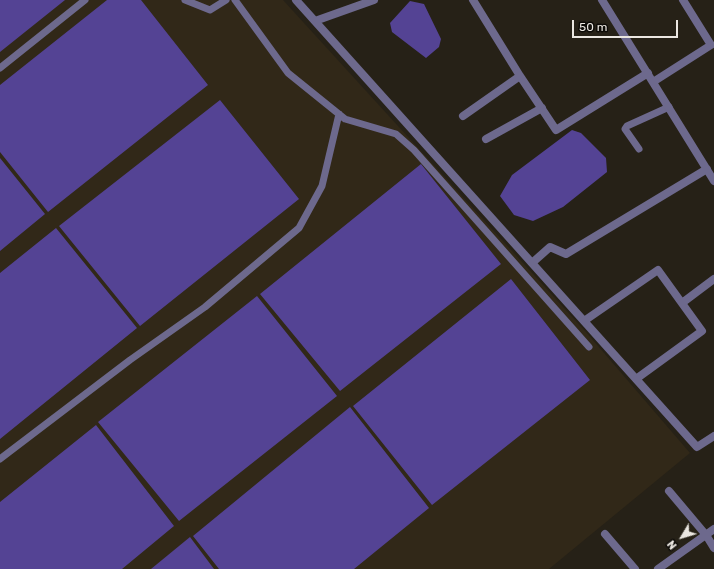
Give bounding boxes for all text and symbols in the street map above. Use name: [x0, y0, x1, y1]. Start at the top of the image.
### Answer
scale bar: [574, 12, 680, 38]
text: 50 m: [579, 20, 607, 34]
north arrow: [662, 517, 702, 557]
text: N: [665, 538, 680, 552]

